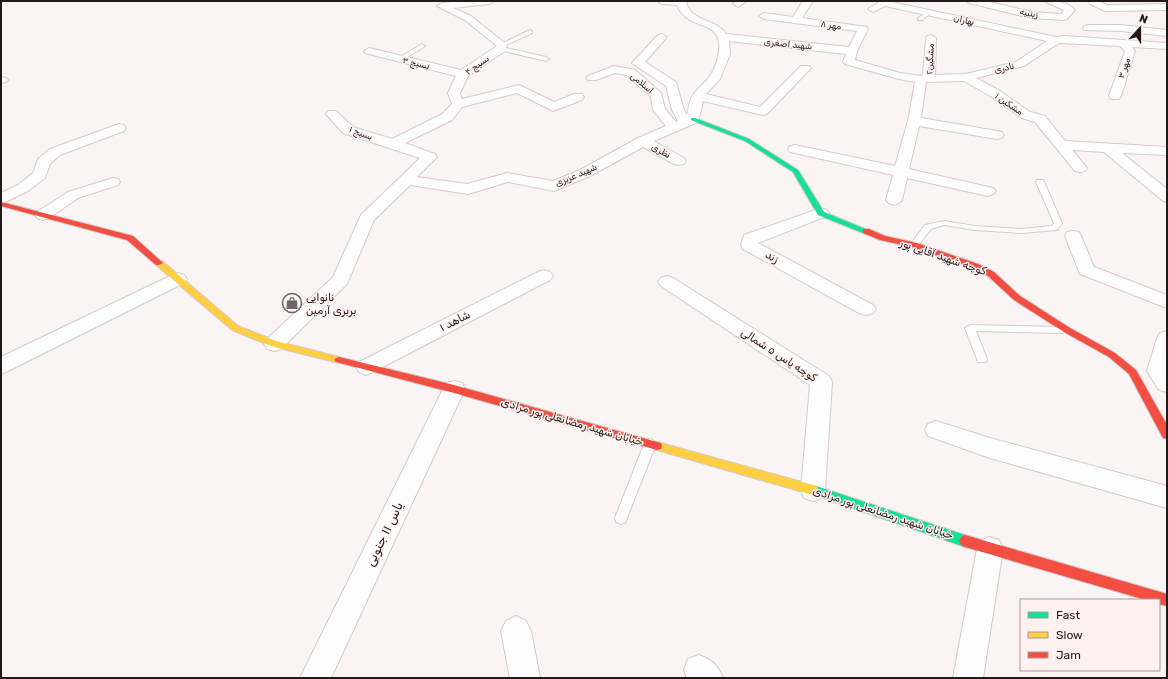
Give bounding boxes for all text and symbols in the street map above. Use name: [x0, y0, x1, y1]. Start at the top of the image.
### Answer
street label: زینبیه: [1019, 6, 1039, 20]
north arrow: [1120, 8, 1160, 48]
text: N: [1137, 12, 1150, 27]
street label: بهاران: [953, 13, 975, 27]
street label: مهر ۸: [820, 19, 842, 31]
street label: شهید اصغری: [763, 36, 813, 52]
street label: مشگین۲: [924, 43, 936, 75]
street label: بسیج ۴: [463, 53, 491, 78]
street label: بسیج ۳: [401, 55, 431, 72]
street label: مهر ۳: [1116, 56, 1132, 80]
street label: نادری: [993, 61, 1015, 75]
street label: اسلامی: [628, 71, 656, 95]
street label: مشکین ۱: [993, 91, 1025, 117]
street label: بسیج ۱: [347, 124, 374, 143]
street label: نظری: [650, 142, 672, 160]
street label: شهید عزیزی: [554, 162, 598, 188]
street label: کوچه شهید آقایی پور: [897, 236, 988, 279]
street label: زند: [763, 248, 781, 266]
place label: نانوایی بربری آرمین: [306, 291, 357, 317]
shop icon: نانوایی بربری آرمین: [281, 292, 303, 314]
street label: شاهد ۱: [438, 308, 472, 334]
street label: کوچه یاس ۵ شمالی: [738, 326, 819, 385]
street label: خیابان شهید رمضانعلی پور مرادی: [499, 395, 645, 450]
street label: خیابان شهید رمضانعلی پور مرادی: [811, 484, 955, 543]
street label: یاس ۱۱ جنوبی: [362, 499, 407, 569]
legend: [1020, 599, 1160, 671]
text: Fast: [1056, 608, 1080, 622]
text: Slow: [1056, 628, 1083, 642]
text: Jam: [1056, 648, 1081, 662]

